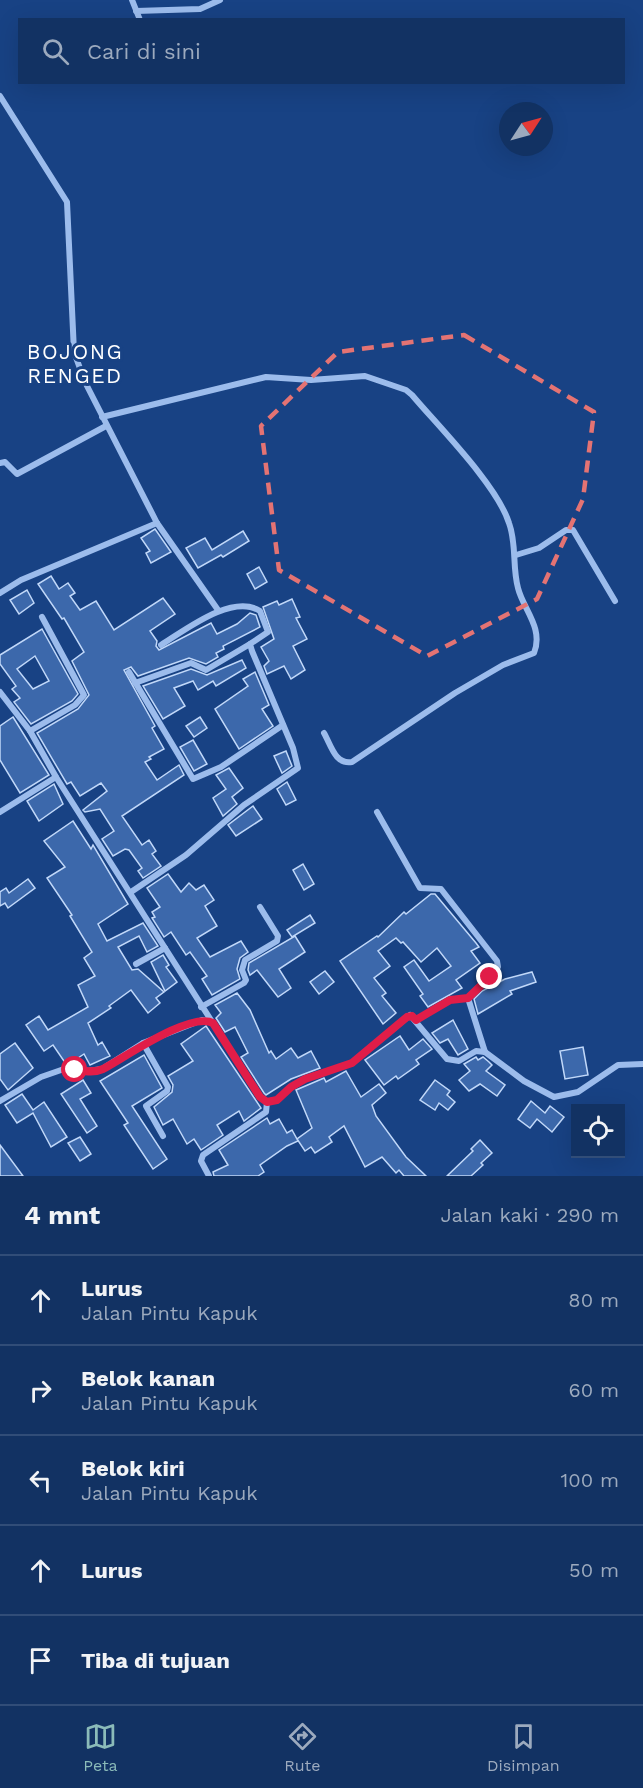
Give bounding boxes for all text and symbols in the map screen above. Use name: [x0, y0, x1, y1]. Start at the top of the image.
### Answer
search box: [18, 18, 625, 84]
icon: search: [39, 35, 72, 68]
text: Cari di sini: [87, 39, 201, 64]
north arrow: [499, 102, 553, 156]
district label: BOJONG RENGED: [27, 339, 123, 388]
route end: [476, 963, 502, 989]
route start: [61, 1056, 87, 1082]
map controls: [571, 1104, 625, 1158]
button: locate: [571, 1104, 625, 1158]
text: 4 mnt: [24, 1200, 100, 1230]
text: Jalan kaki · 290 m: [440, 1203, 619, 1227]
text: Lurus: [81, 1276, 143, 1301]
icon: ahead: [24, 1284, 57, 1317]
text: 80 m: [568, 1288, 619, 1312]
text: Jalan Pintu Kapuk: [81, 1301, 258, 1325]
text: Belok kanan: [81, 1366, 215, 1391]
icon: right: [24, 1374, 57, 1407]
text: 60 m: [569, 1378, 619, 1402]
text: Jalan Pintu Kapuk: [81, 1391, 258, 1415]
text: Belok kiri: [81, 1456, 185, 1481]
icon: left: [24, 1464, 57, 1497]
text: 100 m: [560, 1468, 619, 1492]
text: Jalan Pintu Kapuk: [81, 1481, 258, 1505]
icon: ahead: [24, 1554, 57, 1587]
text: Lurus: [81, 1558, 143, 1583]
text: 50 m: [569, 1558, 619, 1582]
icon: arrive: [24, 1644, 57, 1677]
text: Tiba di tujuan: [81, 1648, 230, 1673]
tab: Peta: [83, 1720, 118, 1775]
tab: Rute: [284, 1720, 321, 1775]
tab: Disimpan: [487, 1720, 560, 1775]

